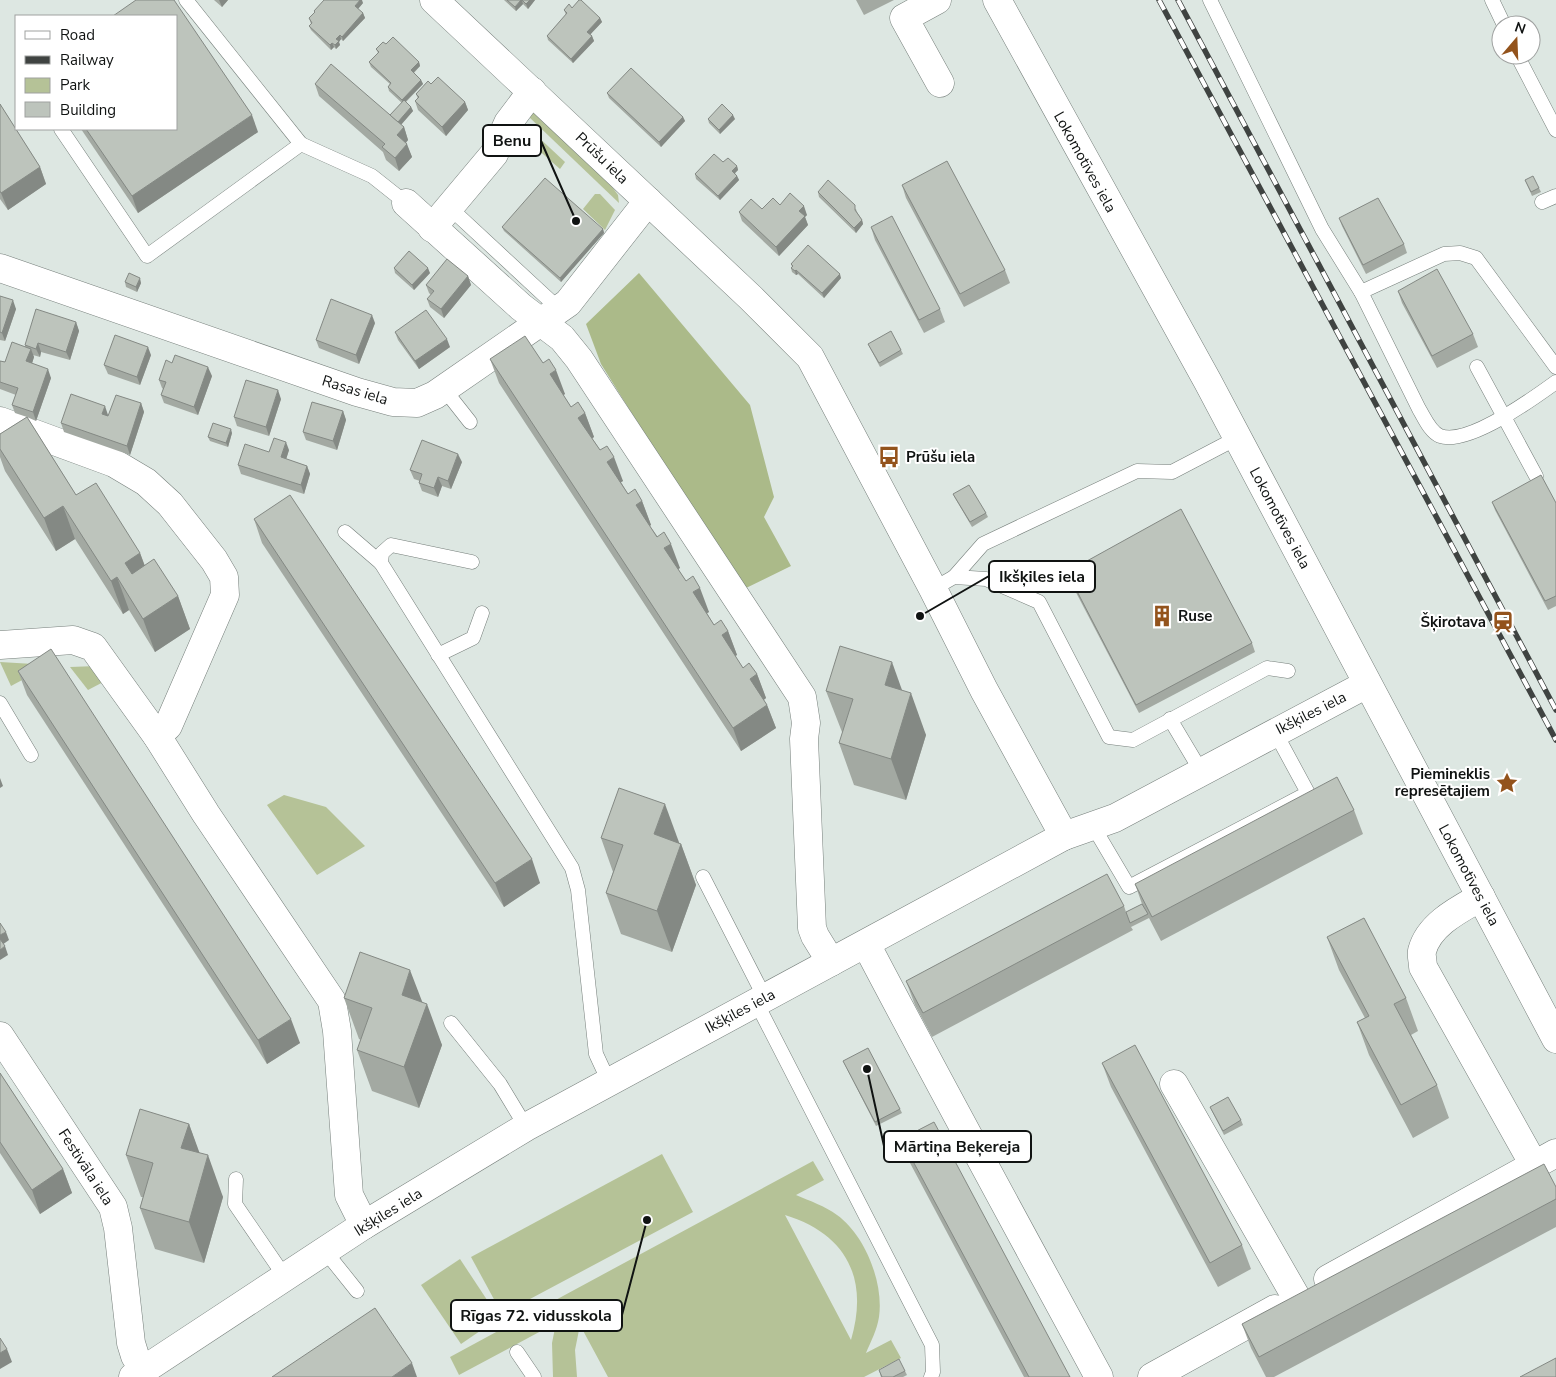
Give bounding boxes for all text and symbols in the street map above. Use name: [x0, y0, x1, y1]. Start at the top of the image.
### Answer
legend: [15, 15, 178, 130]
north arrow: [1491, 15, 1541, 65]
text: N: [1512, 17, 1528, 39]
text: Road: [60, 25, 95, 45]
text: Railway: [60, 50, 114, 70]
text: Park: [60, 75, 90, 95]
text: Building: [60, 100, 116, 120]
street label: Lokomotīves iela: [1049, 108, 1121, 216]
callout: Benu: [483, 125, 541, 156]
street label: Prūšu iela: [571, 128, 633, 188]
text: Benu: [493, 130, 531, 152]
street label: Rasas iela: [320, 370, 390, 410]
bus stop icon: Prūšu iela: [876, 444, 902, 470]
place label: Prūšu iela: [906, 447, 975, 467]
street label: Lokomotīves iela: [1245, 464, 1315, 572]
callout: Ikšķiles iela: [989, 561, 1095, 592]
text: Ikšķiles iela: [999, 566, 1085, 588]
building icon: Ruse: [1149, 603, 1175, 629]
place label: Ruse: [1178, 606, 1212, 626]
station icon: Šķirotava: [1490, 609, 1516, 635]
place label: Šķirotava: [1420, 612, 1486, 632]
street label: Ikšķiles iela: [1272, 687, 1350, 739]
place label: Piemineklis represētajiem: [1395, 764, 1490, 801]
place icon: Piemineklis represētajiem: [1494, 770, 1520, 796]
street label: Lokomotīves iela: [1434, 821, 1504, 929]
street label: Ikšķiles iela: [701, 984, 779, 1038]
street label: Festivāla iela: [54, 1125, 118, 1209]
callout: Mārtiņa Beķereja: [884, 1131, 1031, 1162]
text: Mārtiņa Beķereja: [894, 1136, 1020, 1158]
street label: Ikšķiles iela: [350, 1183, 426, 1241]
callout: Rīgas 72. vidusskola: [451, 1300, 622, 1331]
text: Rīgas 72. vidusskola: [460, 1305, 612, 1327]

